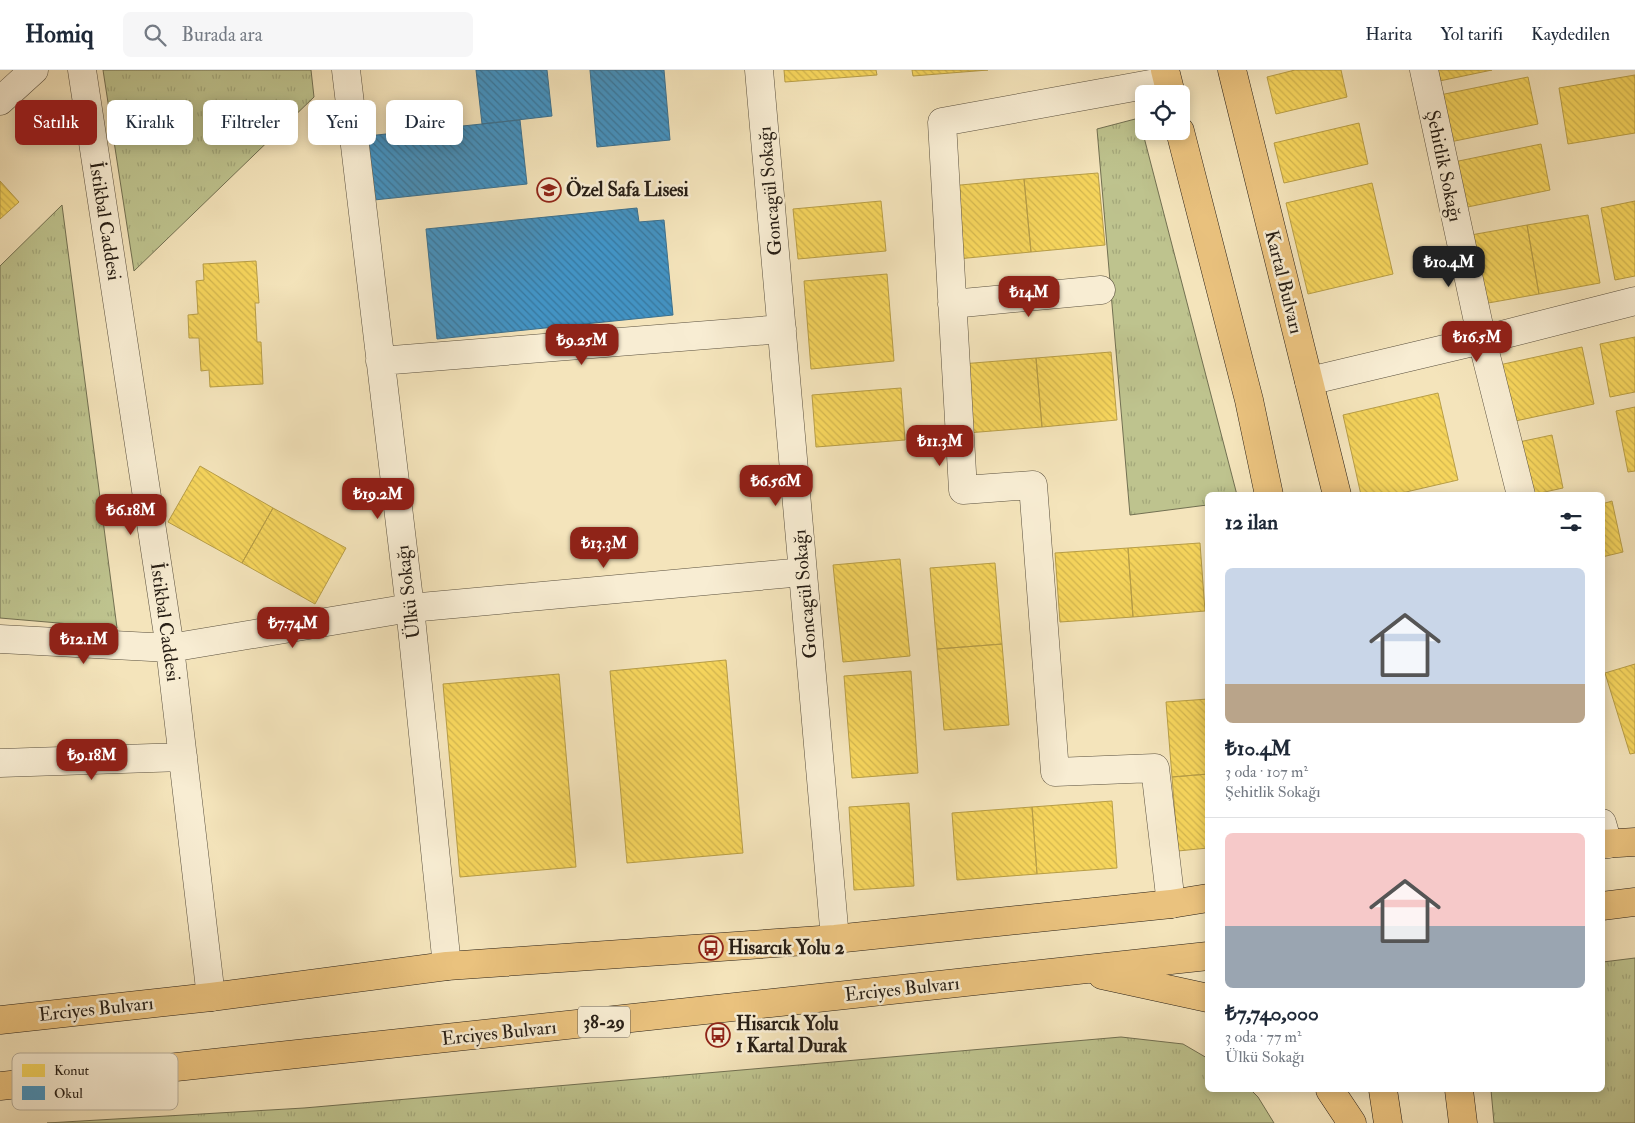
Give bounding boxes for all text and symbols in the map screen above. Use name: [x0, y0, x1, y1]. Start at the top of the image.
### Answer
search box: [123, 12, 473, 57]
text: Homiq: [25, 19, 93, 50]
icon: search: [141, 21, 169, 49]
text: Burada ara: [181, 23, 262, 47]
text: Harita: [1365, 23, 1412, 46]
text: Yol tarifi: [1440, 23, 1503, 46]
text: Kaydedilen: [1531, 23, 1610, 46]
map controls: [1135, 85, 1190, 140]
button: locate: [1135, 85, 1190, 140]
chip: Satılık: [15, 100, 97, 145]
chip: Kiralık: [107, 100, 193, 145]
chip: Filtreler: [203, 100, 298, 145]
chip: Yeni: [308, 100, 376, 145]
chip: Daire: [386, 100, 463, 145]
street label: Şehitlik Sokağı: [1420, 108, 1468, 224]
street label: Goncagül Sokağı: [752, 126, 788, 256]
street label: İstikbal Caddesi: [84, 160, 127, 282]
place label: Özel Safa Lisesi: [566, 176, 689, 202]
school or university icon: Özel Safa Lisesi: [536, 177, 562, 203]
street label: Kartal Bulvarı: [1260, 228, 1308, 336]
pin: ₺10.4M: [1408, 246, 1490, 288]
text: ₺10.4M: [1424, 252, 1474, 272]
pin: ₺14M: [999, 276, 1059, 318]
text: ₺14M: [1010, 282, 1048, 302]
pin: ₺16.5M: [1436, 320, 1518, 363]
pin: ₺9.25M: [541, 324, 623, 366]
text: ₺16.5M: [1453, 327, 1501, 347]
text: ₺9.25M: [556, 330, 608, 350]
pin: ₺11.3M: [899, 424, 981, 467]
text: ₺11.3M: [917, 431, 963, 451]
pin: ₺6.56M: [735, 464, 817, 507]
text: ₺6.56M: [751, 471, 801, 491]
pin: ₺19.2M: [337, 478, 419, 520]
text: ₺19.2M: [353, 484, 403, 504]
pin: ₺6.18M: [90, 494, 172, 536]
text: ₺6.18M: [106, 500, 156, 520]
icon: filters: [1557, 508, 1585, 536]
text: 12 ilan: [1225, 509, 1278, 536]
pin: ₺13.3M: [563, 526, 645, 569]
street label: Goncagül Sokağı: [787, 529, 823, 659]
text: ₺13.3M: [581, 533, 627, 553]
street label: Ülkü Sokağı: [390, 544, 426, 640]
street label: İstikbal Caddesi: [145, 561, 186, 683]
icon: home: [1360, 600, 1450, 690]
pin: ₺7.74M: [252, 606, 334, 649]
text: ₺7.74M: [268, 613, 318, 633]
pin: ₺12.1M: [43, 622, 125, 665]
text: ₺12.1M: [60, 629, 108, 649]
text: ₺10.4M: [1225, 735, 1291, 762]
pin: ₺9.18M: [51, 738, 133, 781]
text: ₺9.18M: [67, 745, 117, 765]
text: 3 oda · 107 m²: [1225, 762, 1308, 782]
text: Şehitlik Sokağı: [1225, 782, 1321, 802]
icon: home: [1360, 866, 1450, 956]
bus stop icon: Hisarcık Yolu 2: [698, 935, 724, 961]
place label: Hisarcık Yolu 2: [728, 936, 845, 960]
street label: Erciyes Bulvarı: [843, 971, 961, 1007]
street label: Erciyes Bulvarı: [37, 991, 155, 1027]
text: ₺7,740,000: [1225, 1000, 1319, 1027]
road number: 38-29: [578, 1006, 630, 1038]
place label: Hisarcık Yolu 1 Kartal Durak: [736, 1012, 848, 1058]
street label: Erciyes Bulvarı: [440, 1015, 558, 1051]
bus stop icon: Hisarcık Yolu 1 Kartal Durak: [705, 1022, 731, 1048]
text: 3 oda · 77 m²: [1225, 1027, 1302, 1047]
text: Ülkü Sokağı: [1225, 1047, 1304, 1067]
legend: [12, 1053, 178, 1110]
text: Konut: [54, 1062, 90, 1079]
text: Okul: [54, 1085, 83, 1102]

